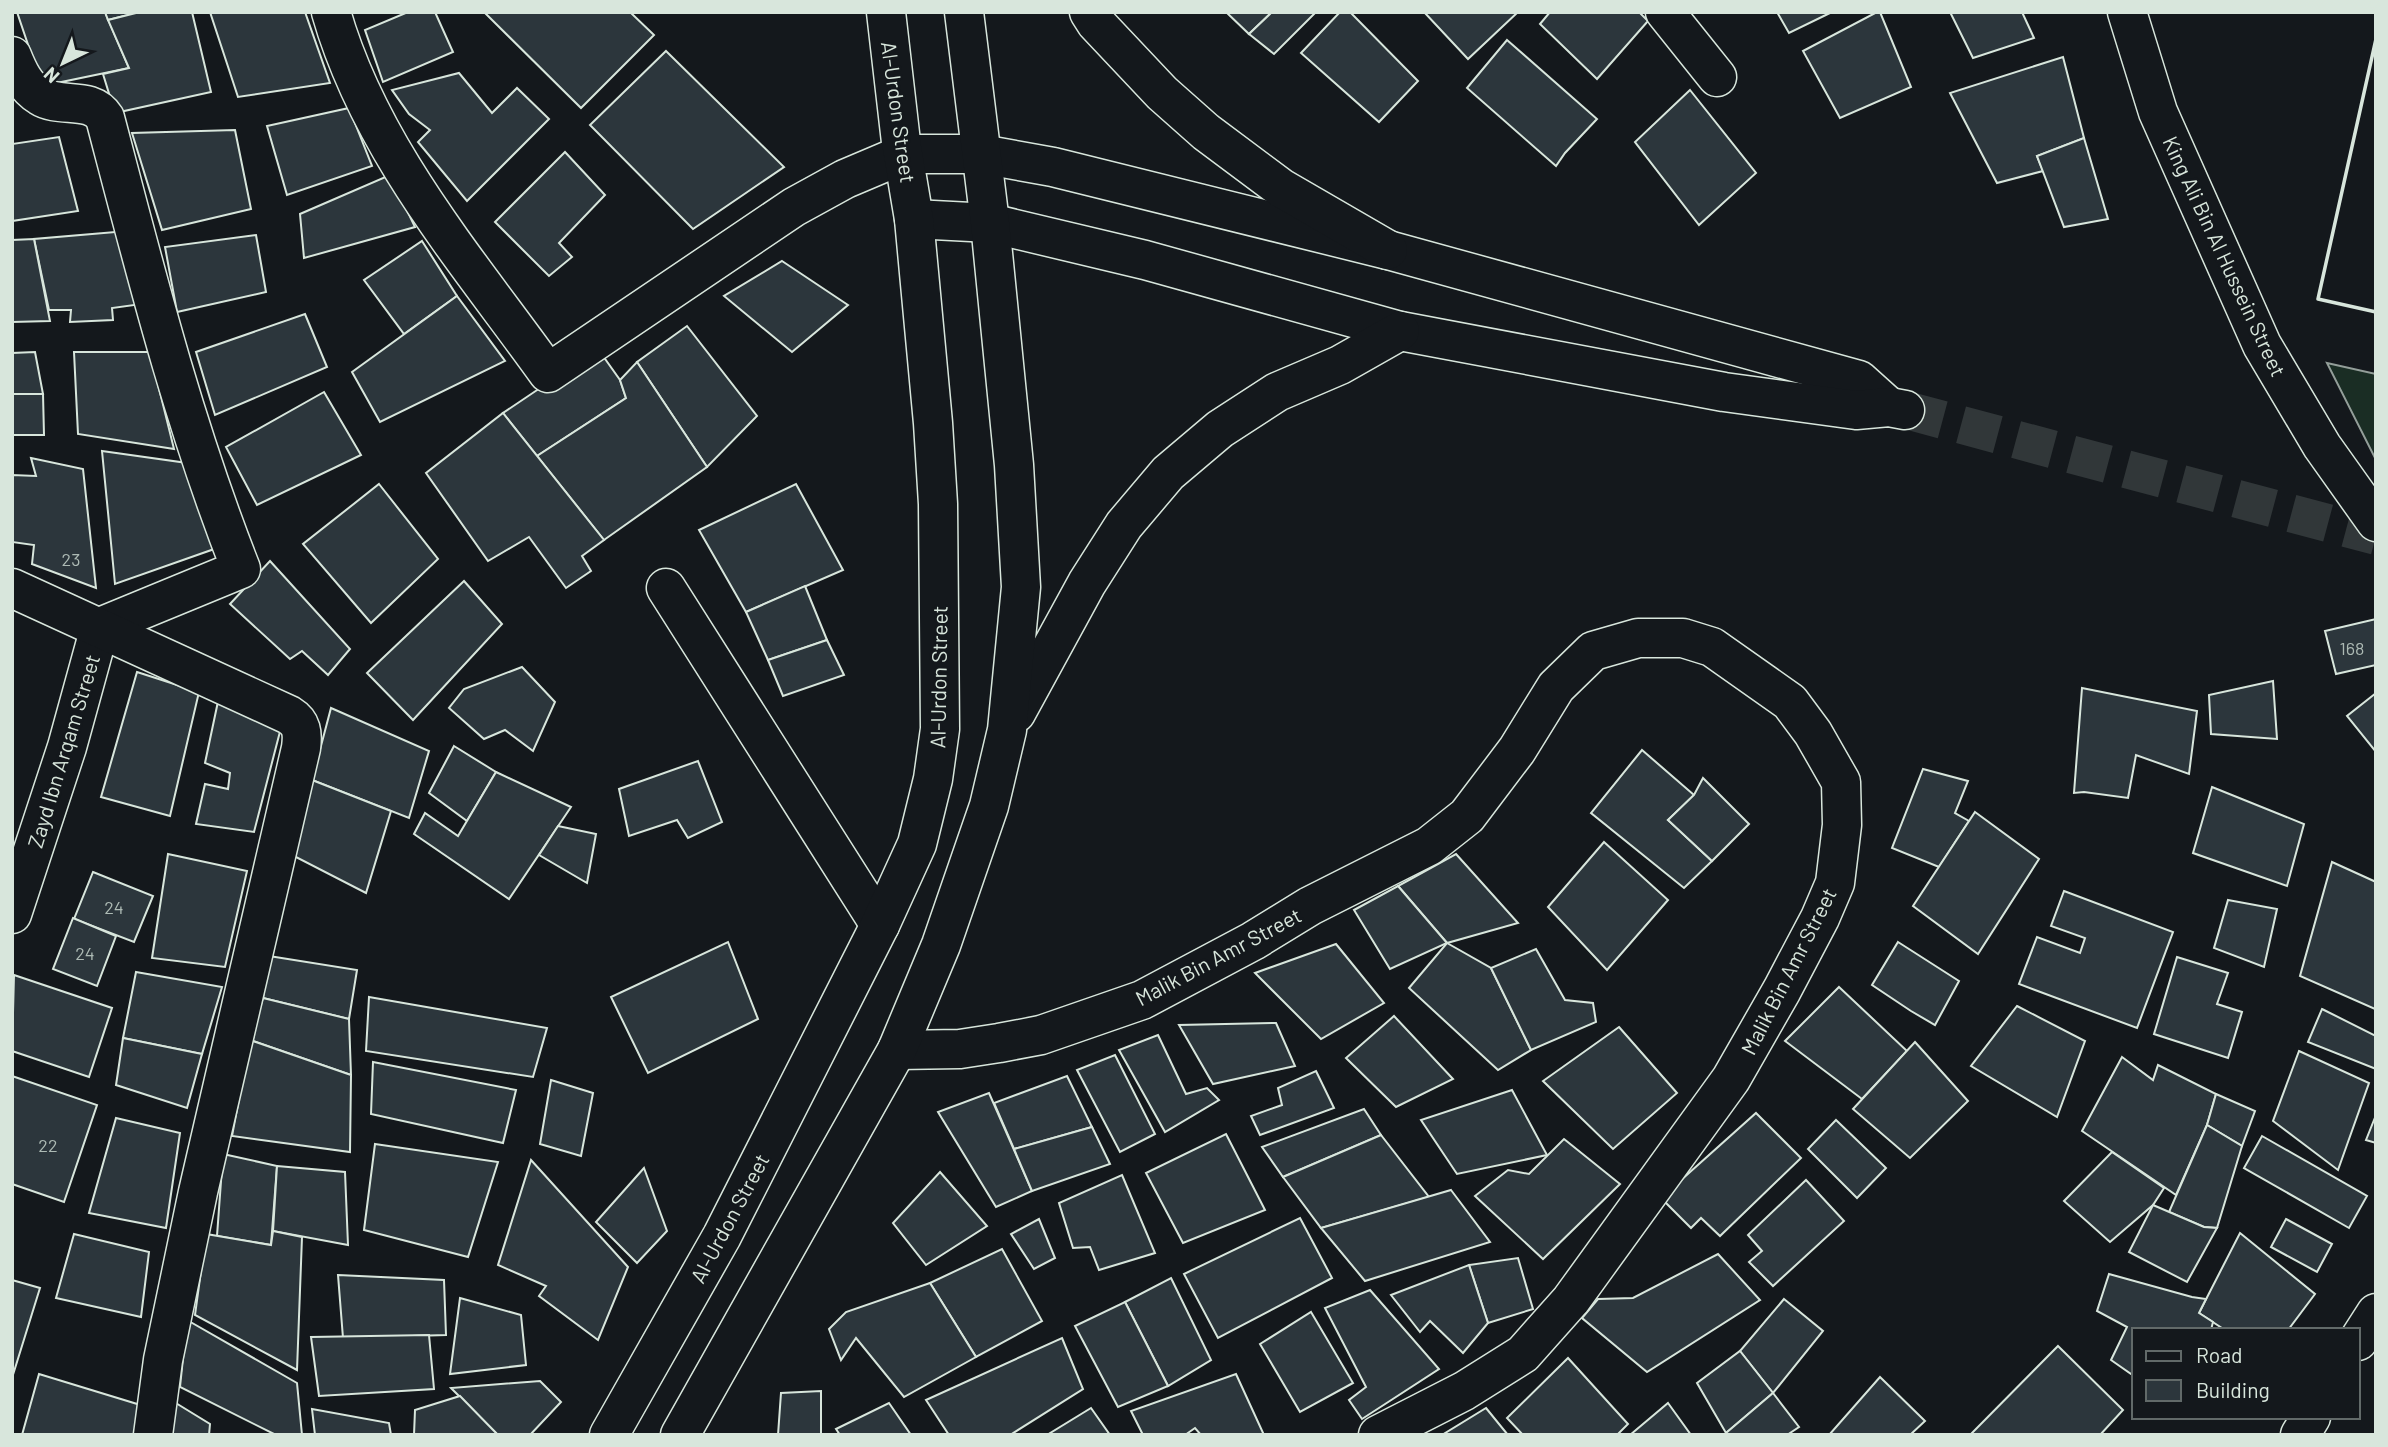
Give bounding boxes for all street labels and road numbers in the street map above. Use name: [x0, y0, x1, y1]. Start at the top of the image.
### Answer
street label: Al-Urdon Street: [877, 40, 921, 184]
street label: King Ali Bin Al Hussein Street: [2158, 132, 2292, 380]
street label: Al-Urdon Street: [924, 605, 952, 749]
street label: Zayd Ibn Arqam Street: [22, 651, 104, 851]
street label: Malik Bin Amr Street: [1735, 883, 1841, 1059]
street label: Malik Bin Amr Street: [1131, 902, 1305, 1010]
street label: Al-Urdon Street: [684, 1149, 774, 1287]

